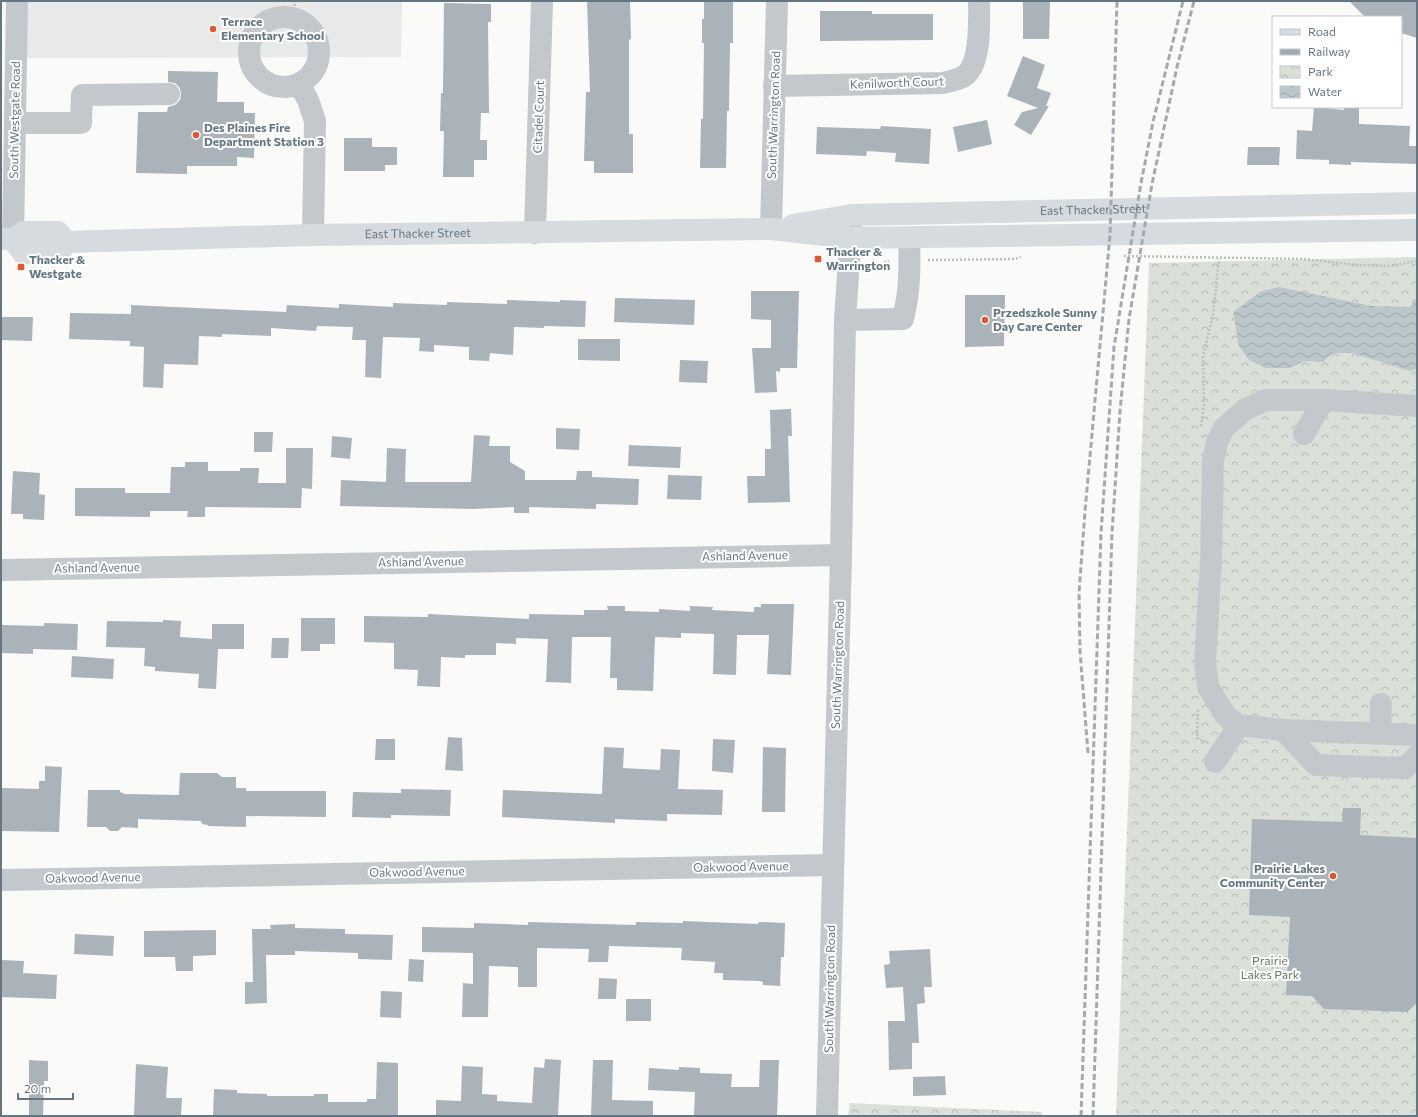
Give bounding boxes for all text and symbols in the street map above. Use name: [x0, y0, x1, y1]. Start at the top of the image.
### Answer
place label: Terrace Elementary School: [221, 14, 324, 42]
legend: [1272, 16, 1402, 108]
marker: Terrace Elementary School: [208, 24, 218, 34]
text: Road: [1308, 24, 1336, 38]
text: Railway: [1308, 44, 1350, 58]
street label: South Warrington Road: [764, 51, 782, 179]
street label: South Westgate Road: [6, 61, 22, 179]
text: Park: [1308, 64, 1334, 78]
street label: Kenilworth Court: [850, 73, 944, 91]
street label: Citadel Court: [530, 80, 546, 154]
text: Water: [1308, 84, 1342, 98]
place label: Des Plaines Fire Department Station 3: [204, 120, 324, 148]
marker: Des Plaines Fire Department Station 3: [191, 130, 201, 140]
street label: East Thacker Street: [1040, 201, 1147, 217]
street label: East Thacker Street: [365, 225, 471, 240]
place label: Thacker & Warrington: [826, 244, 890, 272]
place label: Thacker & Westgate: [29, 252, 86, 280]
marker: Thacker & Warrington: [813, 254, 823, 264]
marker: Thacker & Westgate: [16, 262, 26, 272]
place label: Przedszkole Sunny Day Care Center: [993, 305, 1097, 333]
marker: Przedszkole Sunny Day Care Center: [980, 315, 990, 325]
street label: Ashland Avenue: [702, 547, 788, 563]
street label: Ashland Avenue: [378, 553, 464, 569]
street label: Ashland Avenue: [54, 559, 140, 575]
street label: South Warrington Road: [828, 601, 846, 729]
street label: Oakwood Avenue: [693, 858, 789, 874]
place label: Prairie Lakes Community Center: [1220, 861, 1325, 889]
street label: Oakwood Avenue: [369, 863, 465, 879]
street label: Oakwood Avenue: [45, 869, 141, 885]
marker: Prairie Lakes Community Center: [1328, 871, 1338, 881]
street label: South Warrington Road: [821, 925, 837, 1053]
park label: Prairie Lakes Park: [1241, 953, 1300, 981]
scale bar: [18, 1075, 73, 1101]
text: 20 m: [24, 1081, 51, 1095]

